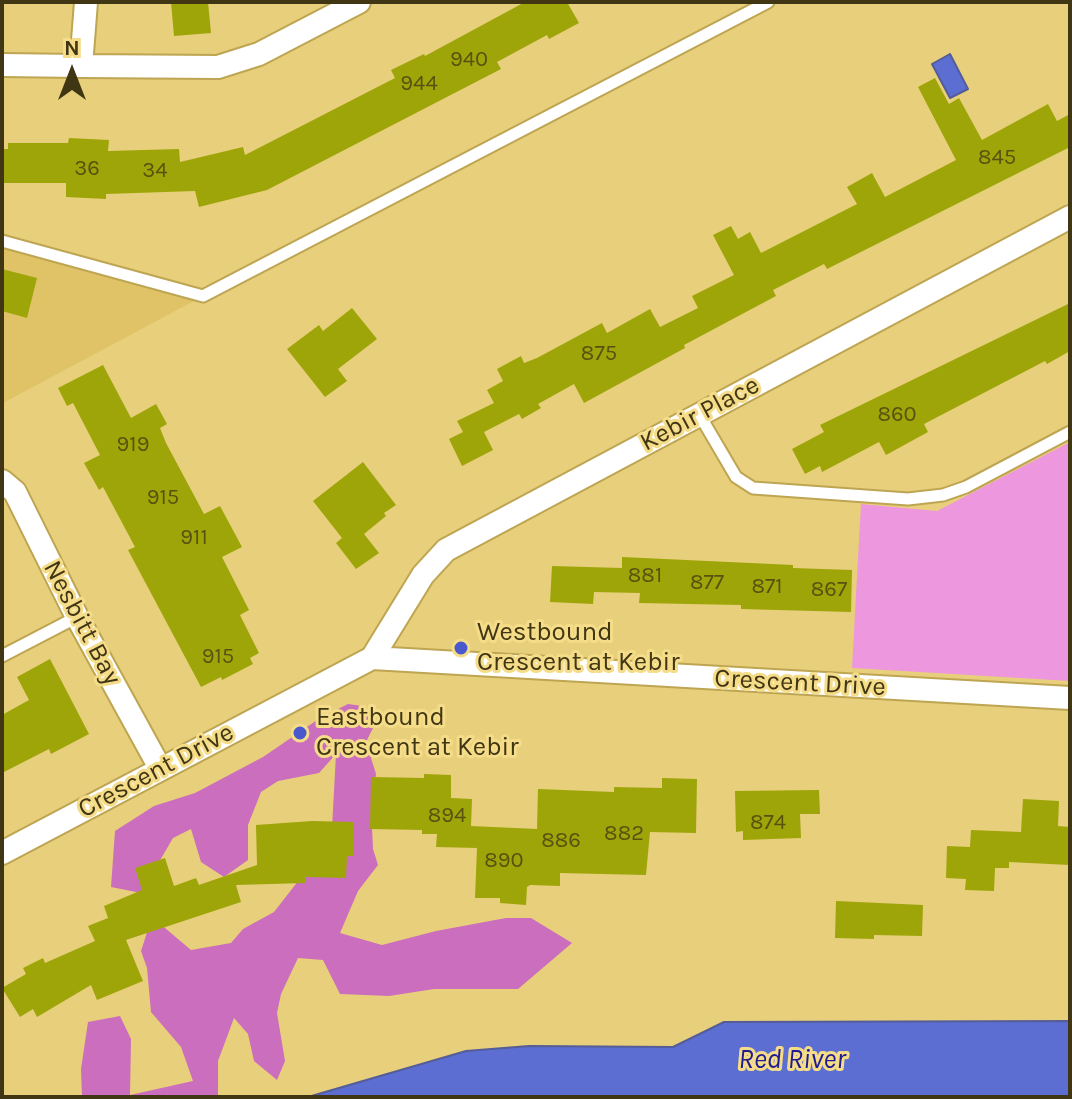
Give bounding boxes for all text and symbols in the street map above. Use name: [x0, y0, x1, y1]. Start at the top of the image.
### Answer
north arrow: [32, 32, 112, 112]
text: N: [64, 35, 80, 61]
house number: 940: [450, 47, 488, 73]
house number: 944: [400, 71, 438, 97]
house number: 845: [978, 145, 1016, 171]
house number: 36: [74, 156, 100, 182]
house number: 34: [142, 158, 168, 184]
house number: 875: [581, 341, 617, 367]
street label: Kebir Place: [635, 370, 765, 458]
house number: 860: [877, 402, 917, 428]
house number: 919: [117, 432, 149, 458]
house number: 915: [147, 485, 179, 511]
house number: 911: [180, 525, 208, 551]
street label: Nesbitt Bay: [36, 556, 128, 690]
house number: 881: [628, 563, 662, 589]
house number: 877: [690, 570, 724, 596]
house number: 871: [751, 574, 783, 600]
house number: 867: [811, 577, 847, 603]
place label: Westbound Crescent at Kebir: [477, 617, 680, 678]
marker: Westbound Crescent at Kebir: [452, 639, 470, 657]
house number: 915: [202, 644, 234, 670]
street label: Crescent Drive: [714, 663, 886, 703]
place label: Eastbound Crescent at Kebir: [316, 702, 519, 764]
street label: Crescent Drive: [73, 717, 239, 825]
marker: Eastbound Crescent at Kebir: [291, 724, 309, 742]
house number: 894: [428, 803, 466, 829]
house number: 874: [750, 810, 786, 836]
house number: 882: [604, 821, 644, 847]
house number: 886: [541, 828, 581, 854]
house number: 890: [484, 848, 524, 874]
water label: Red River: [738, 1043, 846, 1077]

